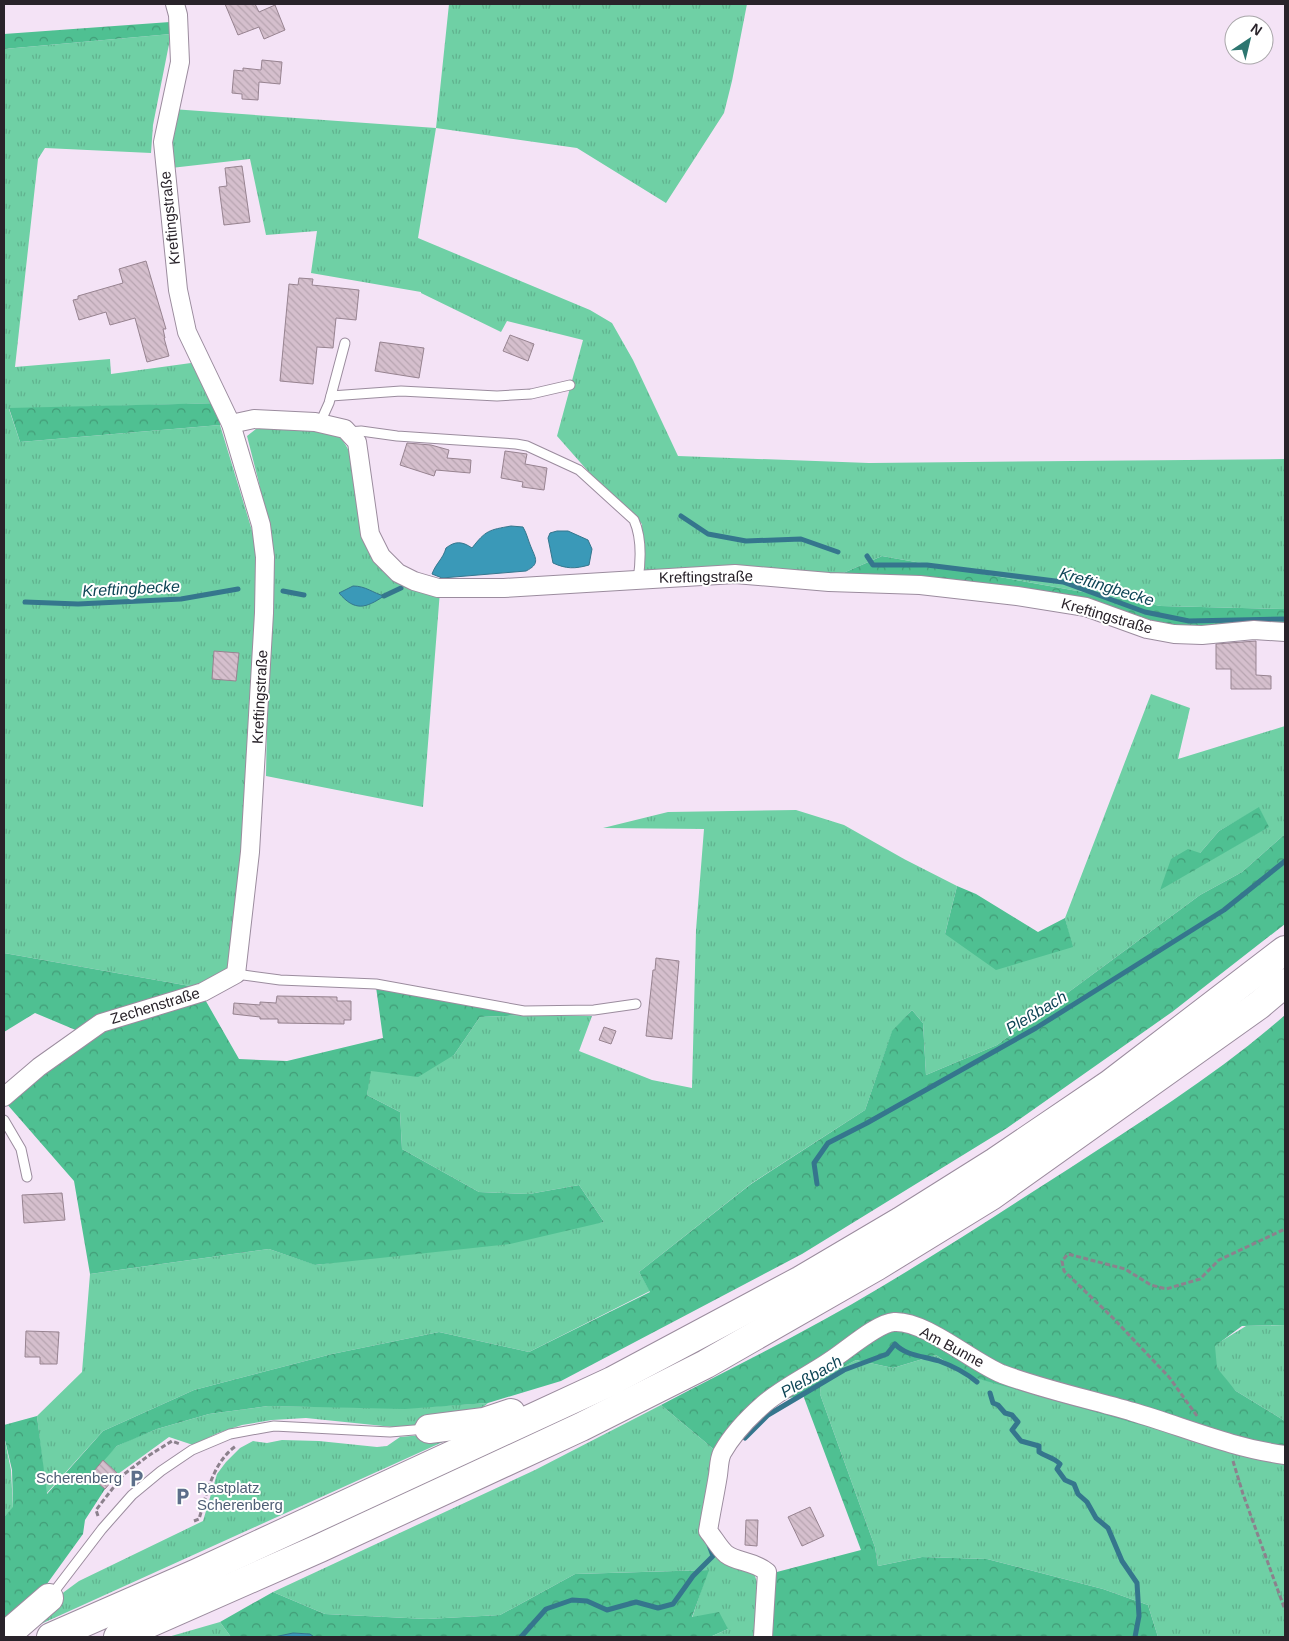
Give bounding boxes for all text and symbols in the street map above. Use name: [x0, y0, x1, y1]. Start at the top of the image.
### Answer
north arrow: [1224, 15, 1274, 65]
text: N: [1248, 20, 1265, 39]
street label: Kreftingstraße: [156, 170, 183, 266]
water label: Kreftingbecke: [1058, 564, 1156, 609]
street label: Kreftingstraße: [659, 567, 753, 586]
water label: Kreftingbecke: [82, 577, 180, 600]
street label: Kreftingstraße: [1060, 594, 1155, 637]
street label: Kreftingstraße: [249, 649, 270, 744]
street label: Zechenstraße: [108, 984, 202, 1027]
water label: Pleßbach: [1003, 988, 1070, 1037]
street label: Am Bunne: [917, 1323, 987, 1371]
water label: Pleßbach: [778, 1352, 845, 1401]
parking icon: Scherenberg: [126, 1468, 146, 1488]
place label: Scherenberg: [36, 1469, 122, 1486]
place label: Rastplatz Scherenberg: [197, 1479, 283, 1513]
parking icon: Rastplatz Scherenberg: [173, 1487, 193, 1507]

